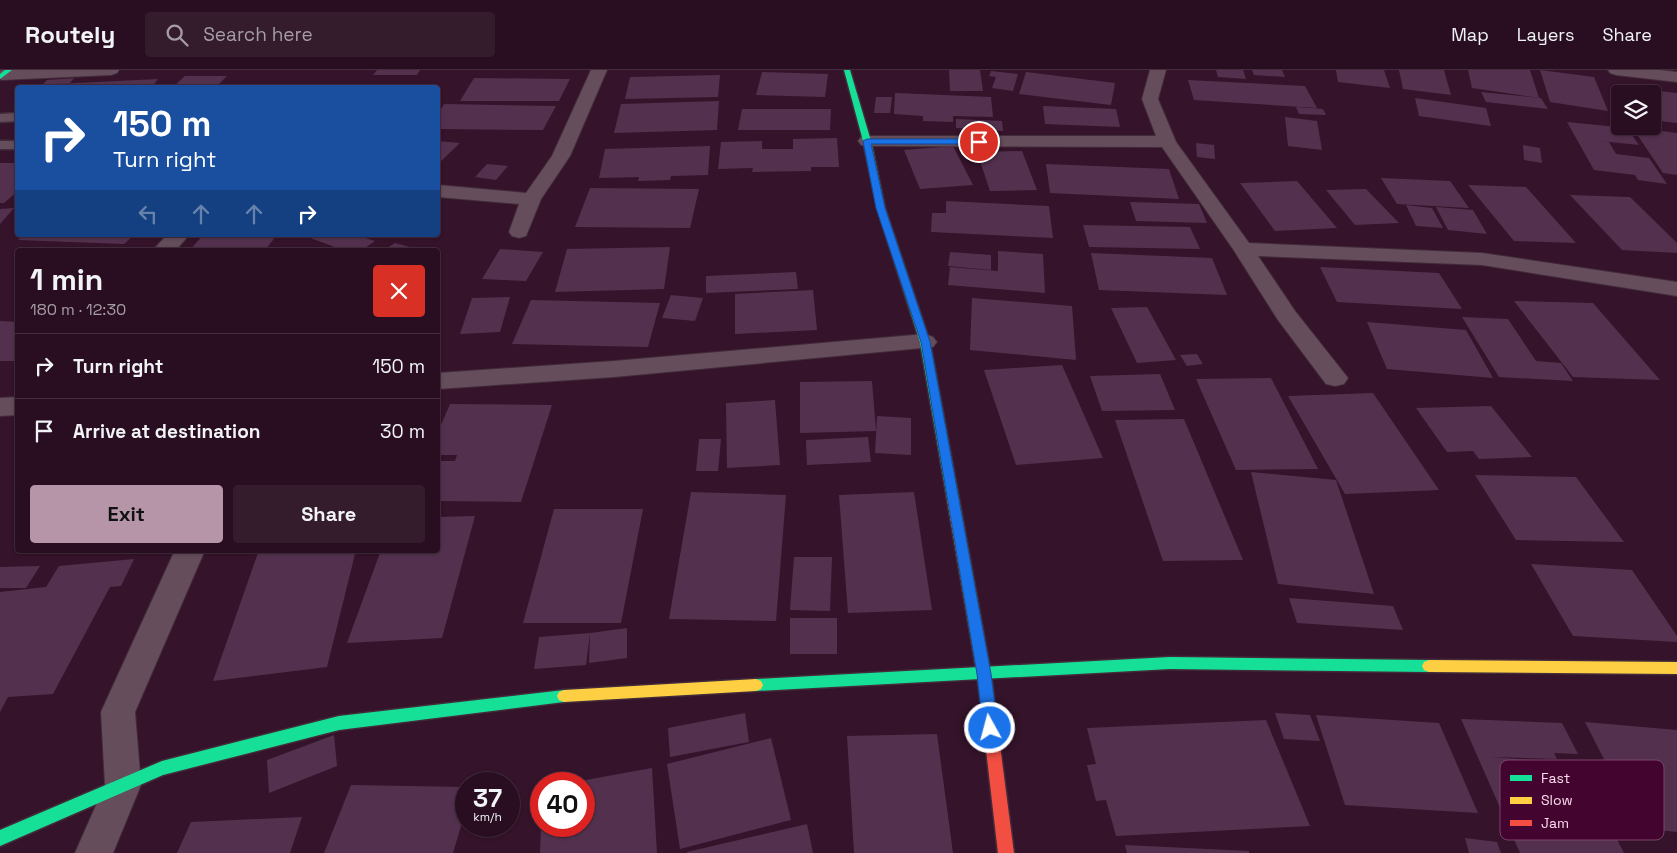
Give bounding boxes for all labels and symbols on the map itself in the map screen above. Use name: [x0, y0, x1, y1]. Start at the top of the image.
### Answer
pin: [958, 121, 1000, 163]
position arrow: [963, 701, 1015, 753]
legend: [1500, 760, 1664, 840]
text: Fast: [1541, 769, 1570, 787]
speed limit sign: 40: [530, 772, 595, 837]
text: Slow: [1541, 791, 1573, 809]
text: Jam: [1541, 814, 1569, 832]

